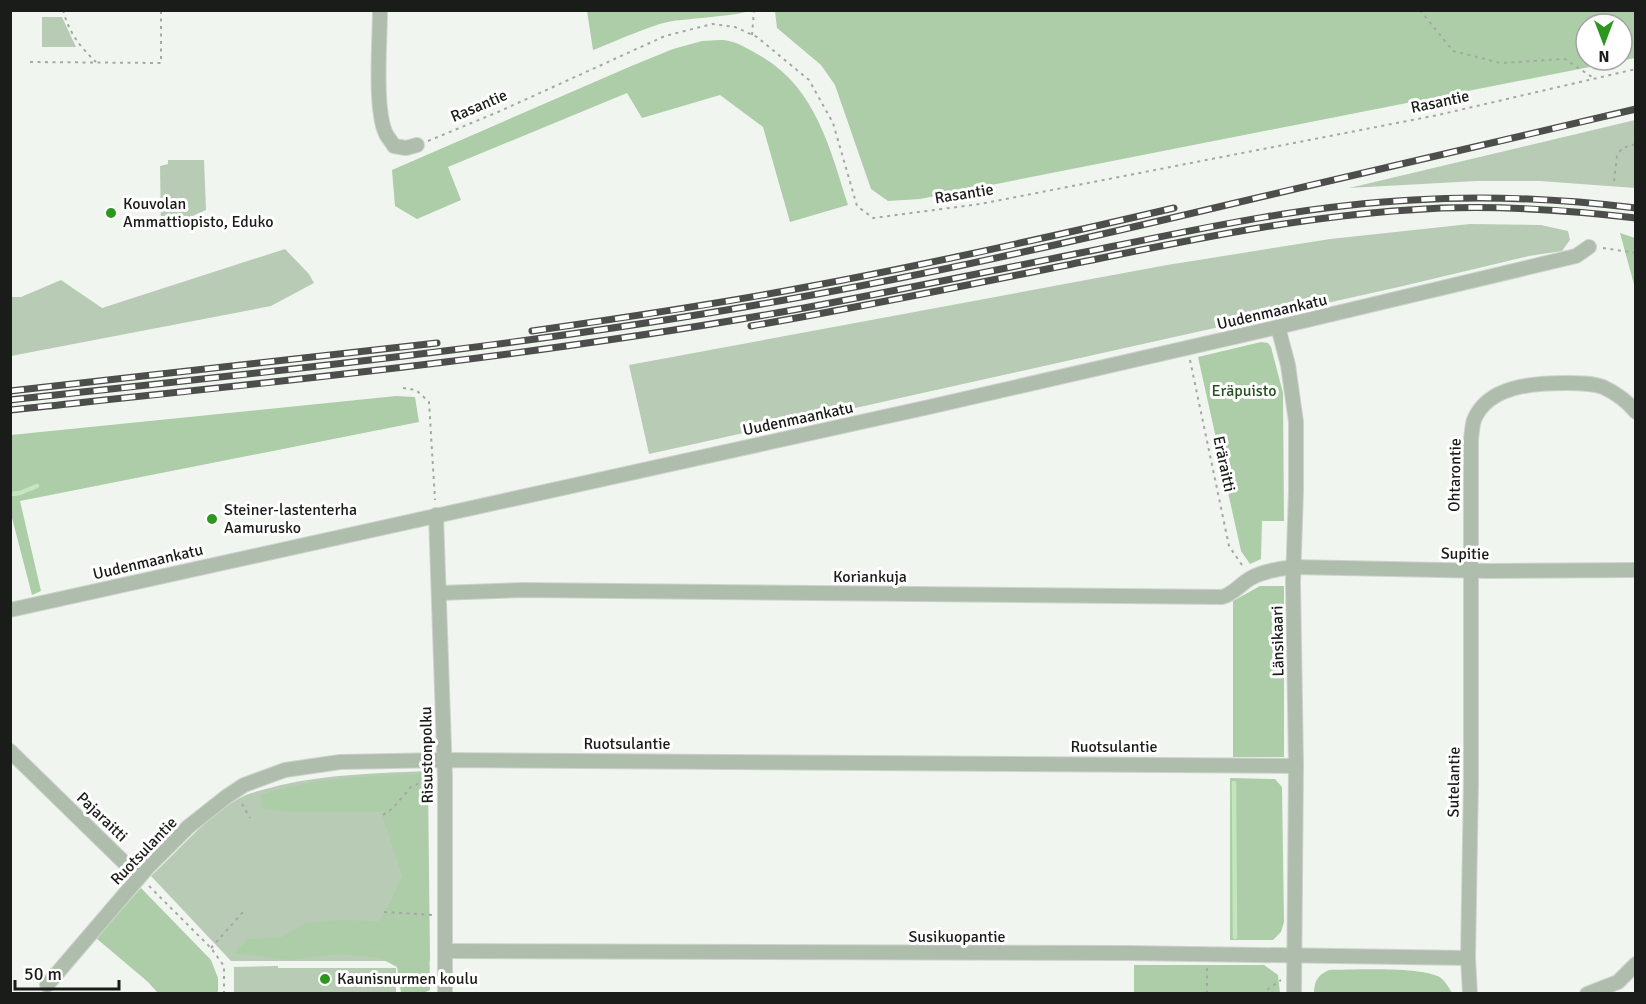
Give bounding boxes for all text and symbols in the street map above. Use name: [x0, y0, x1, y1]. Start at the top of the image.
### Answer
north arrow: [1574, 12, 1634, 72]
text: N: [1598, 46, 1610, 66]
street label: Rasantie: [448, 85, 510, 127]
street label: Rasantie: [1409, 86, 1471, 118]
street label: Rasantie: [933, 179, 995, 209]
place label: Kouvolan Ammattiopisto, Eduko: [123, 194, 274, 232]
marker: Kouvolan Ammattiopisto, Eduko: [104, 206, 118, 220]
street label: Uudenmaankatu: [1215, 290, 1329, 334]
park label: Eräpuisto: [1211, 381, 1277, 401]
street label: Uudenmaankatu: [741, 398, 855, 440]
street label: Eräraitti: [1208, 434, 1240, 494]
street label: Ohtarontie: [1444, 438, 1466, 512]
place label: Steiner-lastenterha Aamurusko: [224, 500, 357, 538]
marker: Steiner-lastenterha Aamurusko: [205, 512, 219, 526]
street label: Uudenmaankatu: [91, 540, 205, 584]
street label: Supitie: [1441, 544, 1489, 564]
street label: Koriankuja: [833, 567, 907, 587]
street label: Länsikaari: [1267, 605, 1289, 677]
street label: Risustonpolku: [416, 706, 438, 804]
street label: Ruotsulantie: [583, 734, 671, 754]
street label: Ruotsulantie: [1070, 737, 1158, 757]
street label: Sutelantie: [1443, 746, 1465, 818]
street label: Pajaraitti: [72, 788, 132, 846]
street label: Ruotsulantie: [107, 813, 181, 889]
street label: Susikuopantie: [908, 927, 1006, 947]
scale bar: [15, 953, 118, 991]
text: 50 m: [24, 963, 62, 985]
place label: Kaunisnurmen koulu: [337, 969, 478, 989]
marker: Kaunisnurmen koulu: [318, 972, 332, 986]

